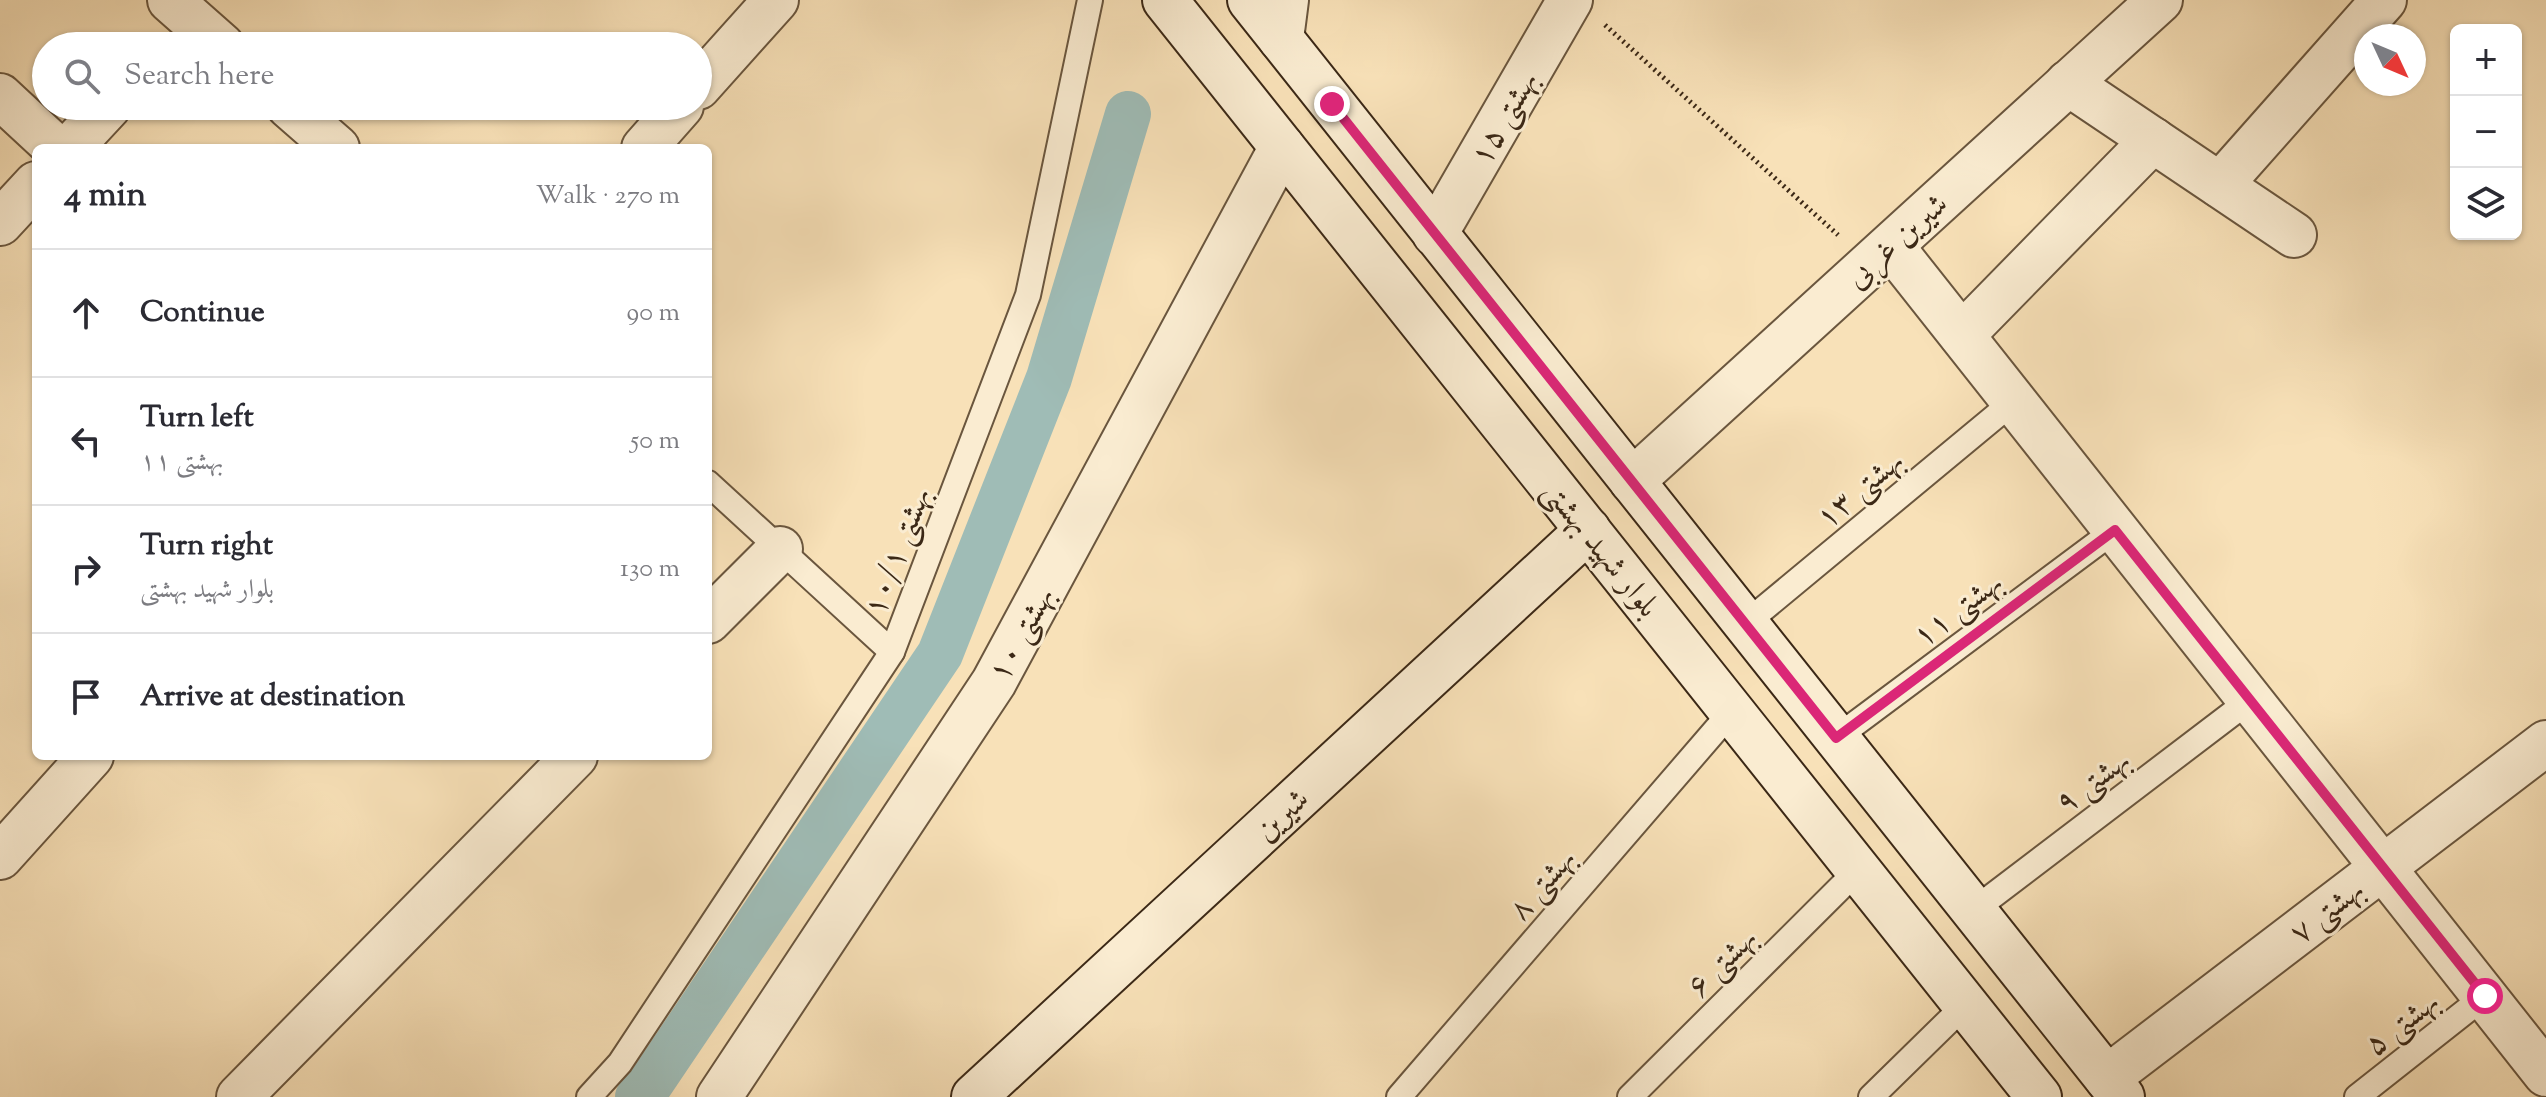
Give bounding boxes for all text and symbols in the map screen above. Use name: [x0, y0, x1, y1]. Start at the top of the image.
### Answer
north arrow: [2354, 24, 2426, 96]
map controls: [2450, 24, 2522, 240]
button: +: [2450, 24, 2522, 96]
search box: [32, 32, 712, 120]
icon: search: [60, 54, 104, 98]
text: Search here: [124, 55, 274, 98]
street label: بهشتی ۱۵: [1460, 63, 1551, 174]
route end: [1314, 86, 1350, 122]
button: −: [2450, 96, 2522, 168]
button: layers: [2450, 168, 2522, 240]
text: 4 min: [64, 172, 146, 221]
text: Walk · 270 m: [536, 178, 680, 215]
street label: شیرین غربی: [1836, 183, 1960, 301]
icon: ahead: [64, 291, 108, 335]
text: Continue: [140, 292, 265, 335]
text: 90 m: [627, 295, 680, 332]
text: Turn left: [140, 397, 254, 440]
icon: left: [64, 419, 108, 463]
text: 50 m: [630, 423, 680, 460]
street label: بهشتی ۱۳: [1807, 440, 1915, 541]
text: بهشتی ۱۱: [140, 444, 223, 481]
street label: بلوار شهید بهشتی: [1530, 471, 1669, 628]
street label: بهشتی ۱۰/۱: [853, 481, 944, 623]
text: Turn right: [140, 525, 273, 568]
icon: right: [64, 547, 108, 591]
text: 130 m: [620, 551, 680, 588]
street label: بهشتی ۱۱: [1904, 561, 2014, 660]
text: بلوار شهید بهشتی: [140, 572, 274, 609]
street label: بهشتی ۱۰: [978, 578, 1068, 691]
icon: arrive: [64, 675, 108, 719]
text: Arrive at destination: [140, 676, 405, 719]
street label: بهشتی ۹: [2046, 739, 2141, 826]
street label: شیرین: [1245, 779, 1321, 854]
street label: بهشتی ۸: [1498, 838, 1588, 932]
street label: بهشتی ۷: [2281, 868, 2375, 956]
street label: بهشتی ۶: [1677, 917, 1769, 1009]
route start: [2467, 978, 2503, 1014]
street label: بهشتی ۵: [2356, 980, 2450, 1068]

